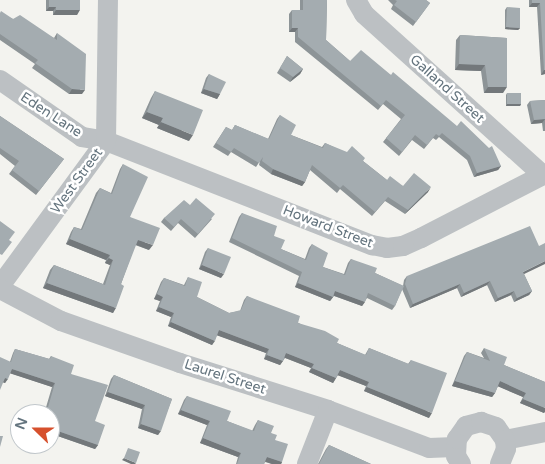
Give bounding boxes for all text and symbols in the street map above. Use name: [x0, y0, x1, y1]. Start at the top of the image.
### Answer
street label: Galland Street: [406, 51, 488, 127]
street label: Eden Lane: [17, 89, 85, 141]
street label: West Street: [48, 145, 106, 217]
street label: Howard Street: [281, 202, 375, 252]
street label: Laurel Street: [182, 356, 268, 398]
north arrow: [10, 404, 60, 454]
text: N: [12, 415, 32, 432]

